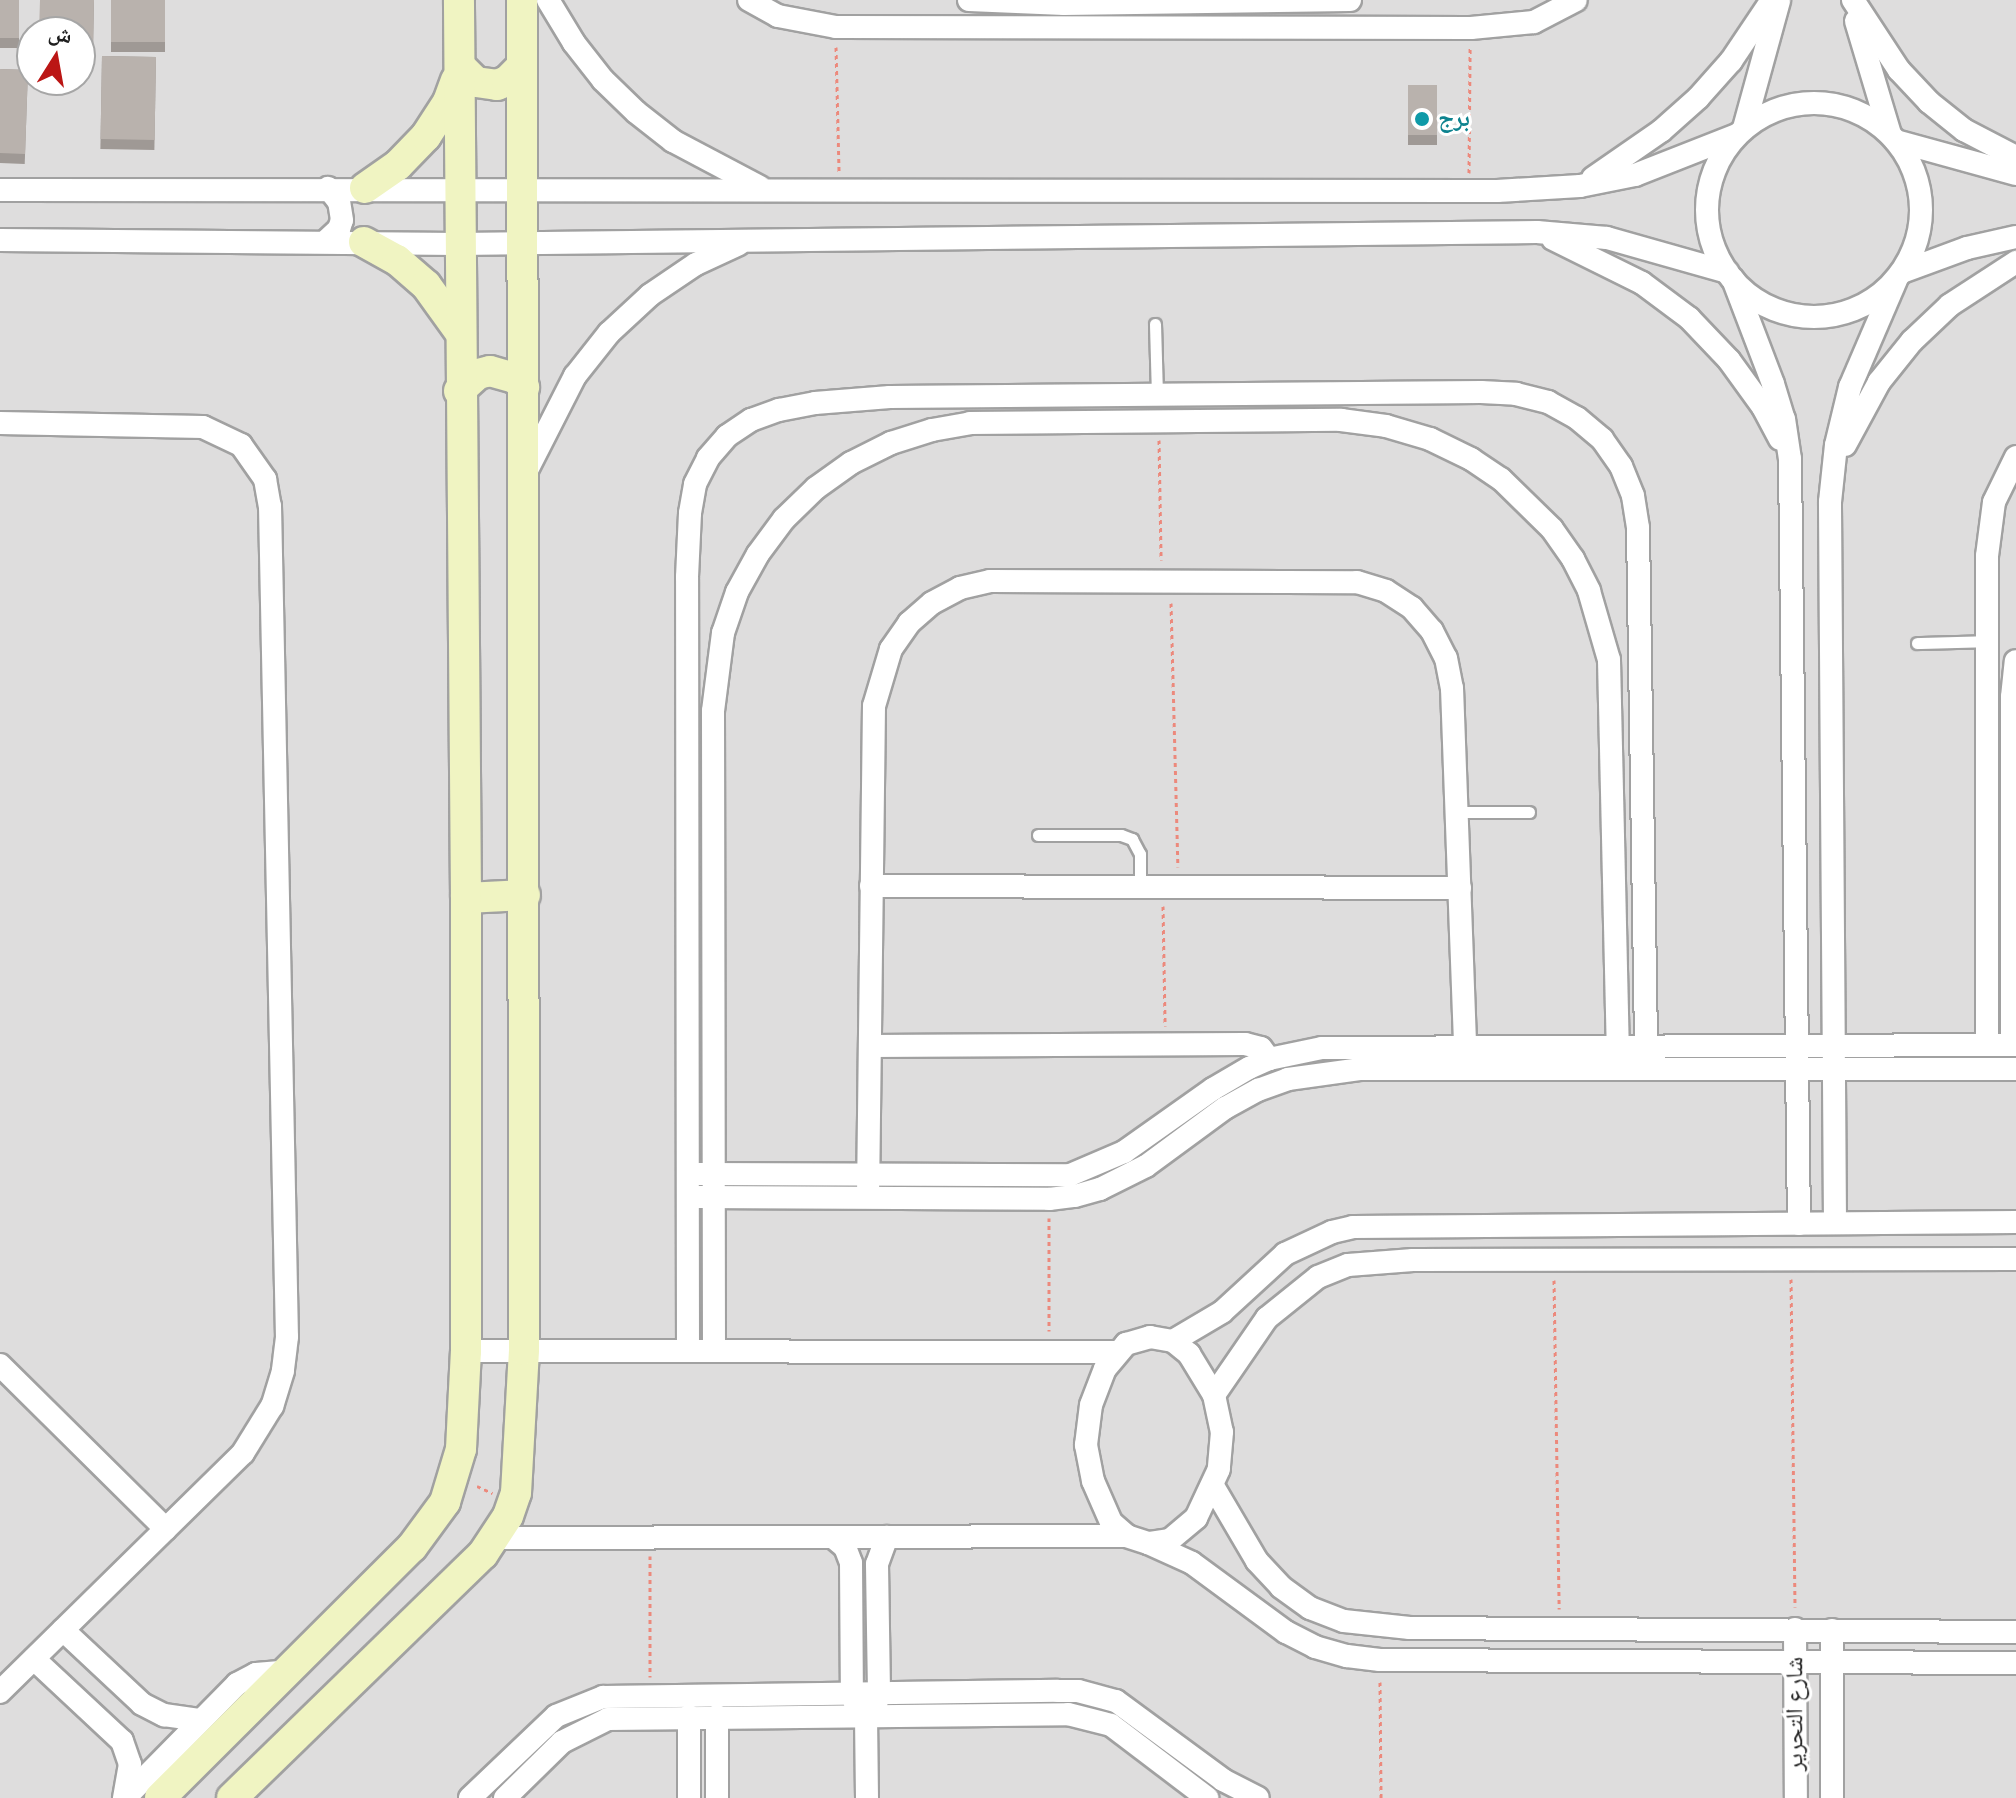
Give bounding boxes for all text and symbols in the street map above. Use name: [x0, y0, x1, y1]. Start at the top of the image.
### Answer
north arrow: [16, 16, 96, 96]
text: ش: [46, 19, 74, 48]
place label: برج: [1438, 105, 1470, 133]
marker: برج: [1413, 110, 1431, 128]
street label: شارع التحرير: [1781, 1657, 1809, 1771]

